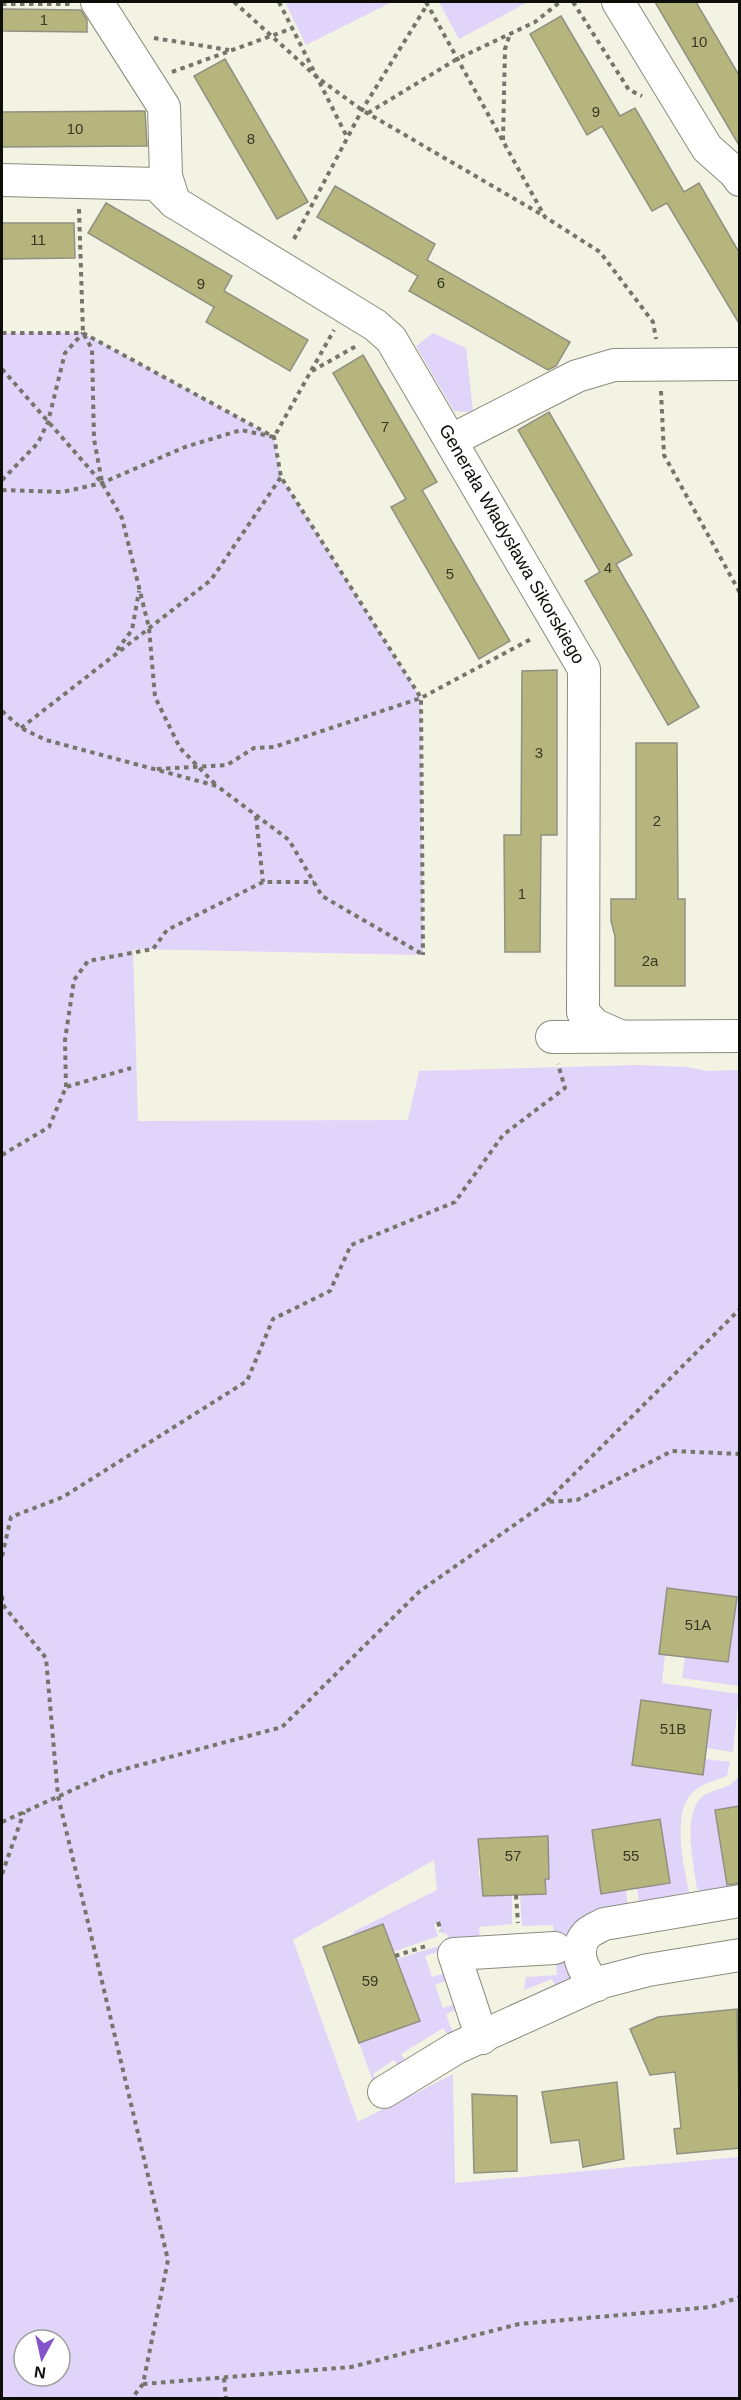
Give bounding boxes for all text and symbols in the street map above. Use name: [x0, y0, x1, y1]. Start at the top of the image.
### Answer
house number: 1: [40, 11, 48, 28]
house number: 10: [691, 33, 707, 50]
house number: 9: [592, 103, 600, 120]
house number: 10: [67, 120, 83, 137]
house number: 8: [247, 130, 255, 147]
house number: 11: [30, 231, 46, 248]
house number: 6: [437, 274, 445, 291]
house number: 9: [197, 275, 205, 292]
house number: 7: [381, 418, 389, 435]
street label: Generała Władysława Sikorskiego: [435, 421, 589, 667]
house number: 4: [604, 559, 612, 576]
house number: 5: [446, 565, 454, 582]
house number: 3: [535, 744, 543, 761]
house number: 2: [653, 812, 661, 829]
house number: 1: [518, 885, 526, 902]
house number: 2a: [642, 952, 659, 969]
house number: 51A: [685, 1616, 711, 1633]
house number: 51B: [660, 1720, 686, 1737]
house number: 57: [505, 1847, 521, 1864]
house number: 55: [623, 1847, 639, 1864]
house number: 59: [362, 1972, 378, 1989]
north arrow: [12, 2328, 72, 2388]
text: N: [33, 2363, 47, 2382]

